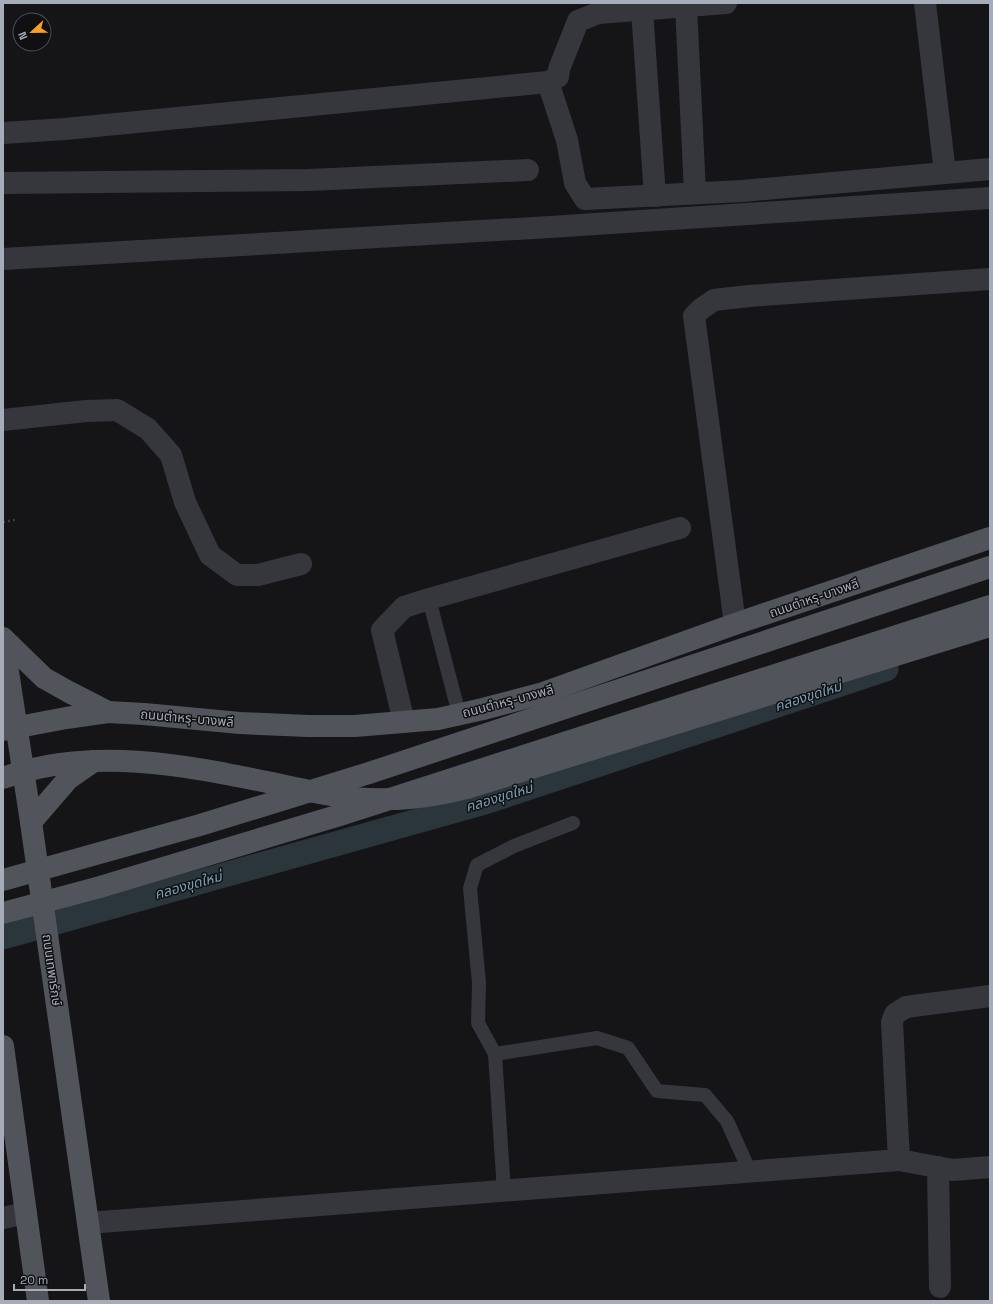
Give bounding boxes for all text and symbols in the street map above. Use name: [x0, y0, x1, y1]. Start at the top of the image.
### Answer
north arrow: [12, 12, 52, 52]
text: N: [15, 30, 31, 42]
street label: ถนนตำหรุ-บางพลี: [767, 575, 861, 621]
water label: คลองขุดใหม่: [772, 676, 846, 715]
street label: ถนนตำหรุ-บางพลี: [461, 681, 555, 721]
street label: ถนนตำหรุ-บางพลี: [140, 705, 234, 731]
water label: คลองขุดใหม่: [463, 778, 537, 816]
water label: คลองขุดใหม่: [152, 866, 226, 903]
street label: ถนนเทพารักษ์: [39, 933, 65, 1007]
scale bar: [14, 1266, 85, 1292]
text: 20 m: [20, 1272, 48, 1288]

